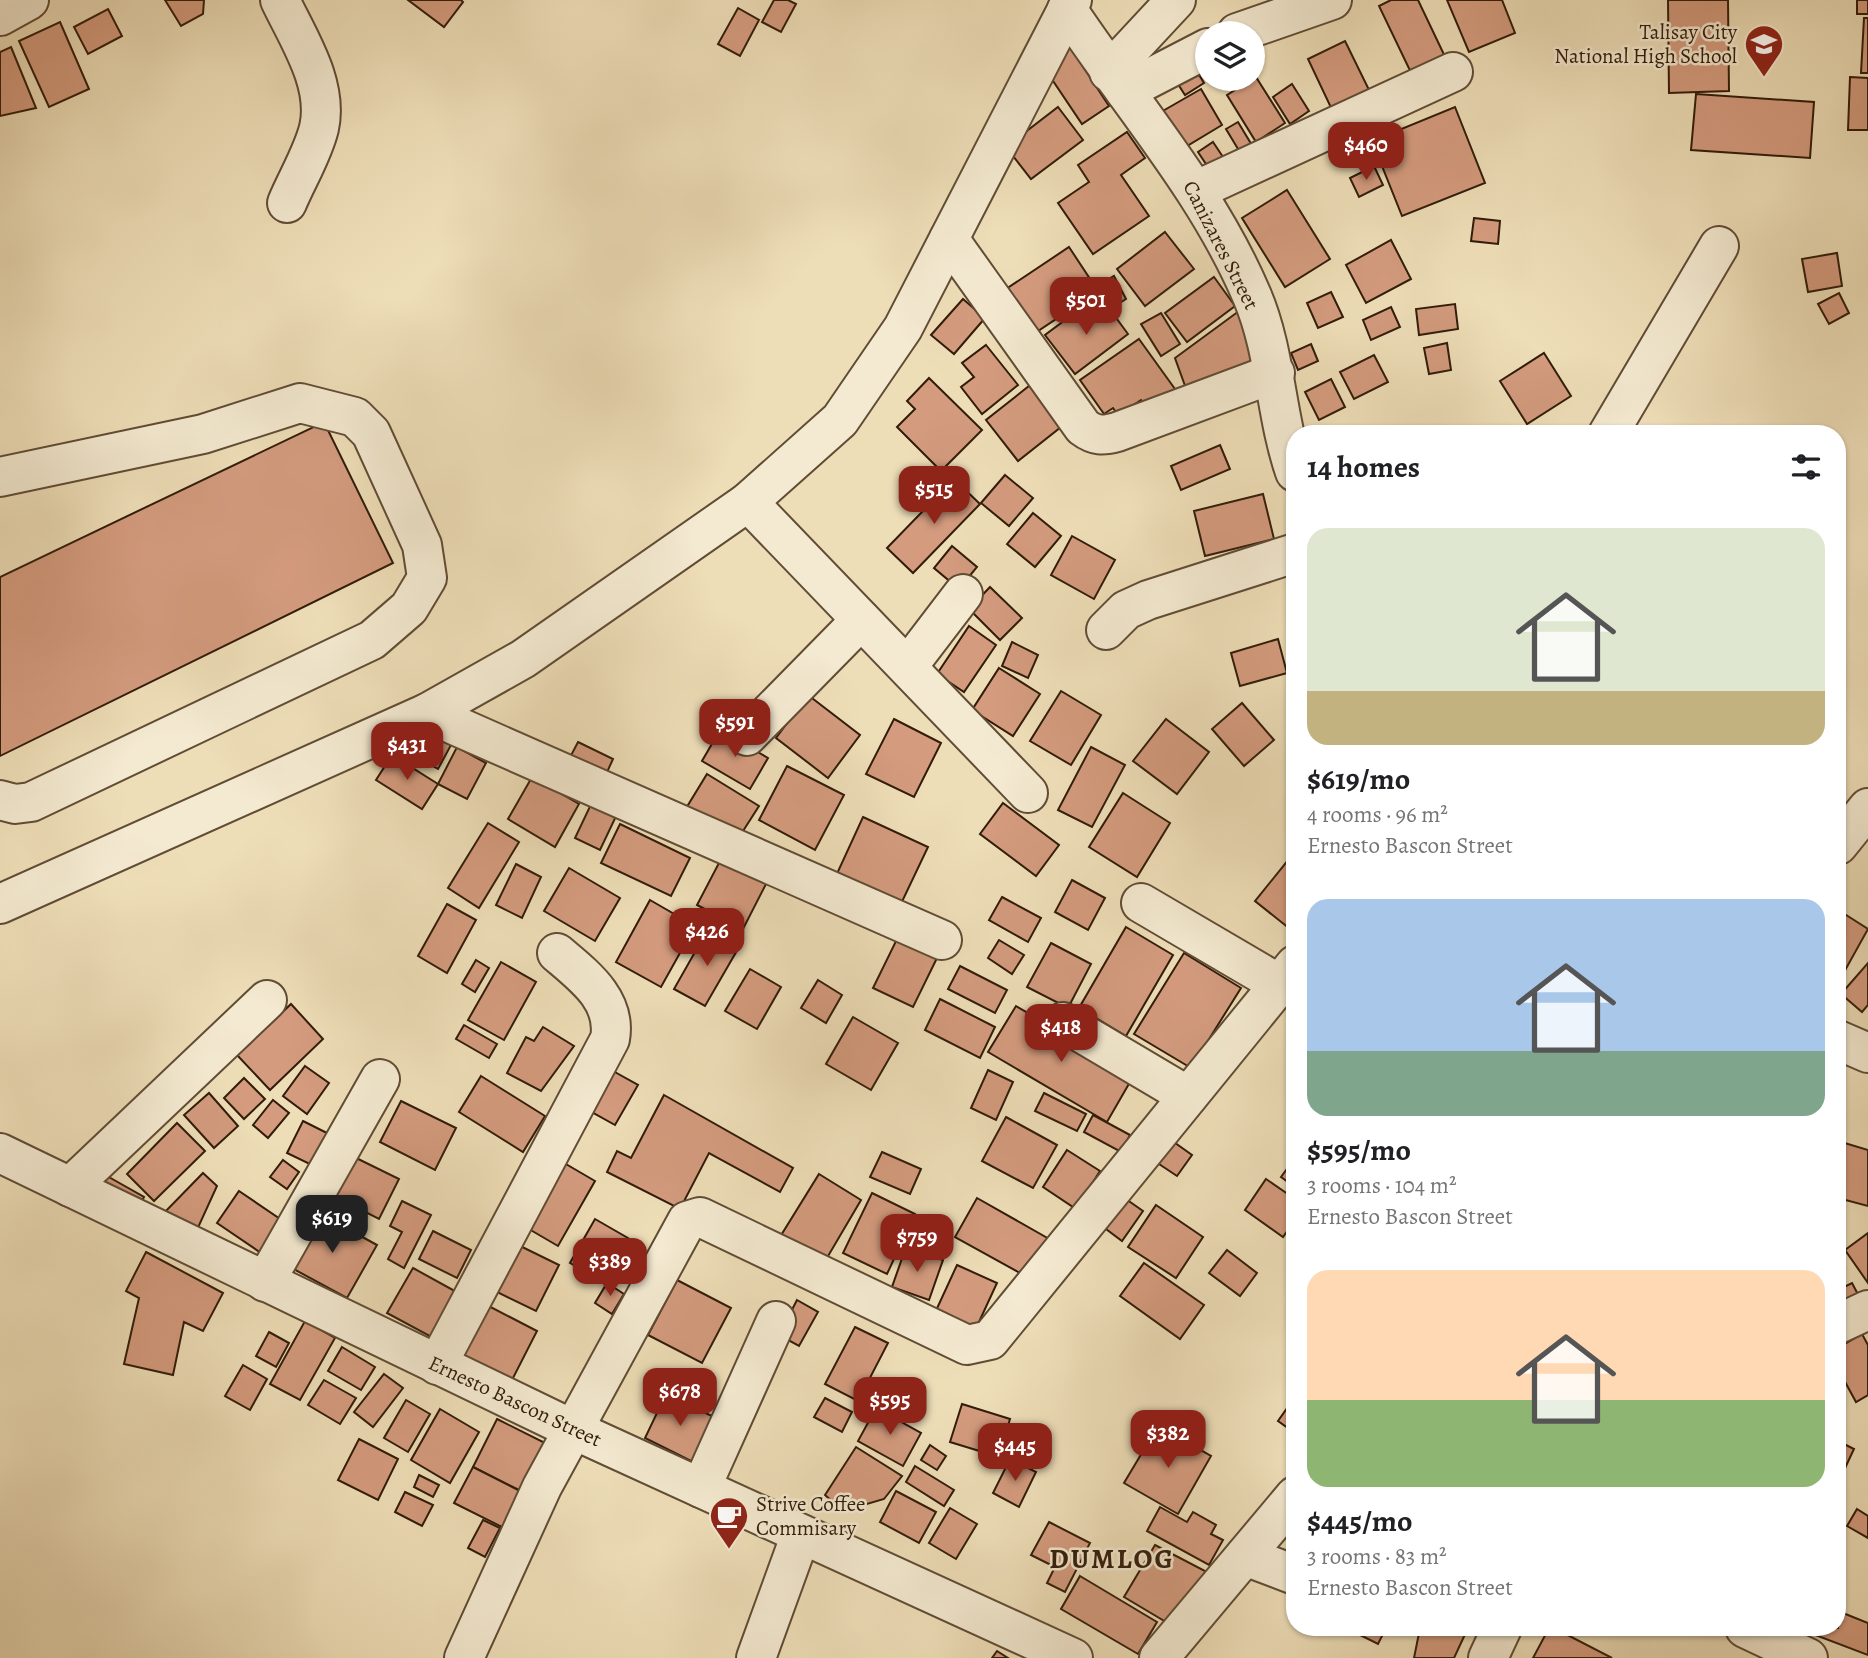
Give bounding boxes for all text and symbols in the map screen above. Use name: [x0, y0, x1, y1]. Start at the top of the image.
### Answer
place label: Talisay City National High School: [1554, 18, 1738, 70]
map controls: [1195, 21, 1265, 91]
button: layers: [1195, 21, 1265, 91]
school or university icon: Talisay City National High School: [1743, 23, 1785, 78]
pin: $460: [1325, 122, 1407, 182]
text: $460: [1344, 129, 1388, 160]
street label: Canizares Street: [1176, 176, 1266, 314]
pin: $501: [1045, 278, 1127, 337]
text: $501: [1066, 284, 1106, 315]
text: 14 homes: [1307, 447, 1420, 487]
icon: filters: [1787, 448, 1825, 486]
pin: $515: [893, 466, 975, 526]
text: $515: [915, 473, 953, 504]
icon: home: [1503, 574, 1629, 700]
pin: $591: [694, 700, 776, 759]
text: $591: [715, 706, 755, 737]
pin: $431: [366, 722, 448, 782]
text: $431: [387, 729, 427, 760]
text: $619/mo: [1307, 759, 1410, 799]
text: 4 rooms · 96 m²: [1307, 799, 1448, 830]
text: Ernesto Bascon Street: [1307, 830, 1513, 861]
pin: $426: [666, 908, 748, 968]
text: $426: [685, 915, 729, 946]
icon: home: [1503, 945, 1629, 1071]
pin: $418: [1020, 1004, 1102, 1064]
text: $418: [1041, 1011, 1081, 1042]
text: $595/mo: [1307, 1130, 1411, 1170]
text: 3 rooms · 104 m²: [1307, 1170, 1456, 1201]
pin: $619: [291, 1196, 373, 1255]
text: Ernesto Bascon Street: [1307, 1201, 1513, 1232]
text: $619: [312, 1202, 352, 1233]
pin: $759: [876, 1214, 958, 1274]
text: $759: [896, 1221, 938, 1252]
pin: $389: [569, 1238, 651, 1298]
text: $389: [589, 1245, 631, 1276]
icon: home: [1503, 1316, 1629, 1442]
street label: Ernesto Bascon Street: [424, 1349, 606, 1453]
pin: $678: [639, 1368, 721, 1428]
text: $678: [659, 1375, 701, 1406]
pin: $595: [849, 1378, 931, 1437]
text: $595: [869, 1384, 911, 1415]
pin: $382: [1127, 1410, 1209, 1470]
text: $382: [1147, 1417, 1189, 1448]
pin: $445: [974, 1424, 1056, 1483]
text: $445: [994, 1430, 1036, 1461]
place label: Strive Coffee Commisary: [756, 1490, 865, 1542]
cafe icon: Strive Coffee Commisary: [708, 1495, 750, 1550]
text: $445/mo: [1307, 1501, 1412, 1541]
district label: DUMLOG: [1049, 1540, 1175, 1578]
text: 3 rooms · 83 m²: [1307, 1541, 1447, 1572]
text: Ernesto Bascon Street: [1307, 1572, 1513, 1603]

